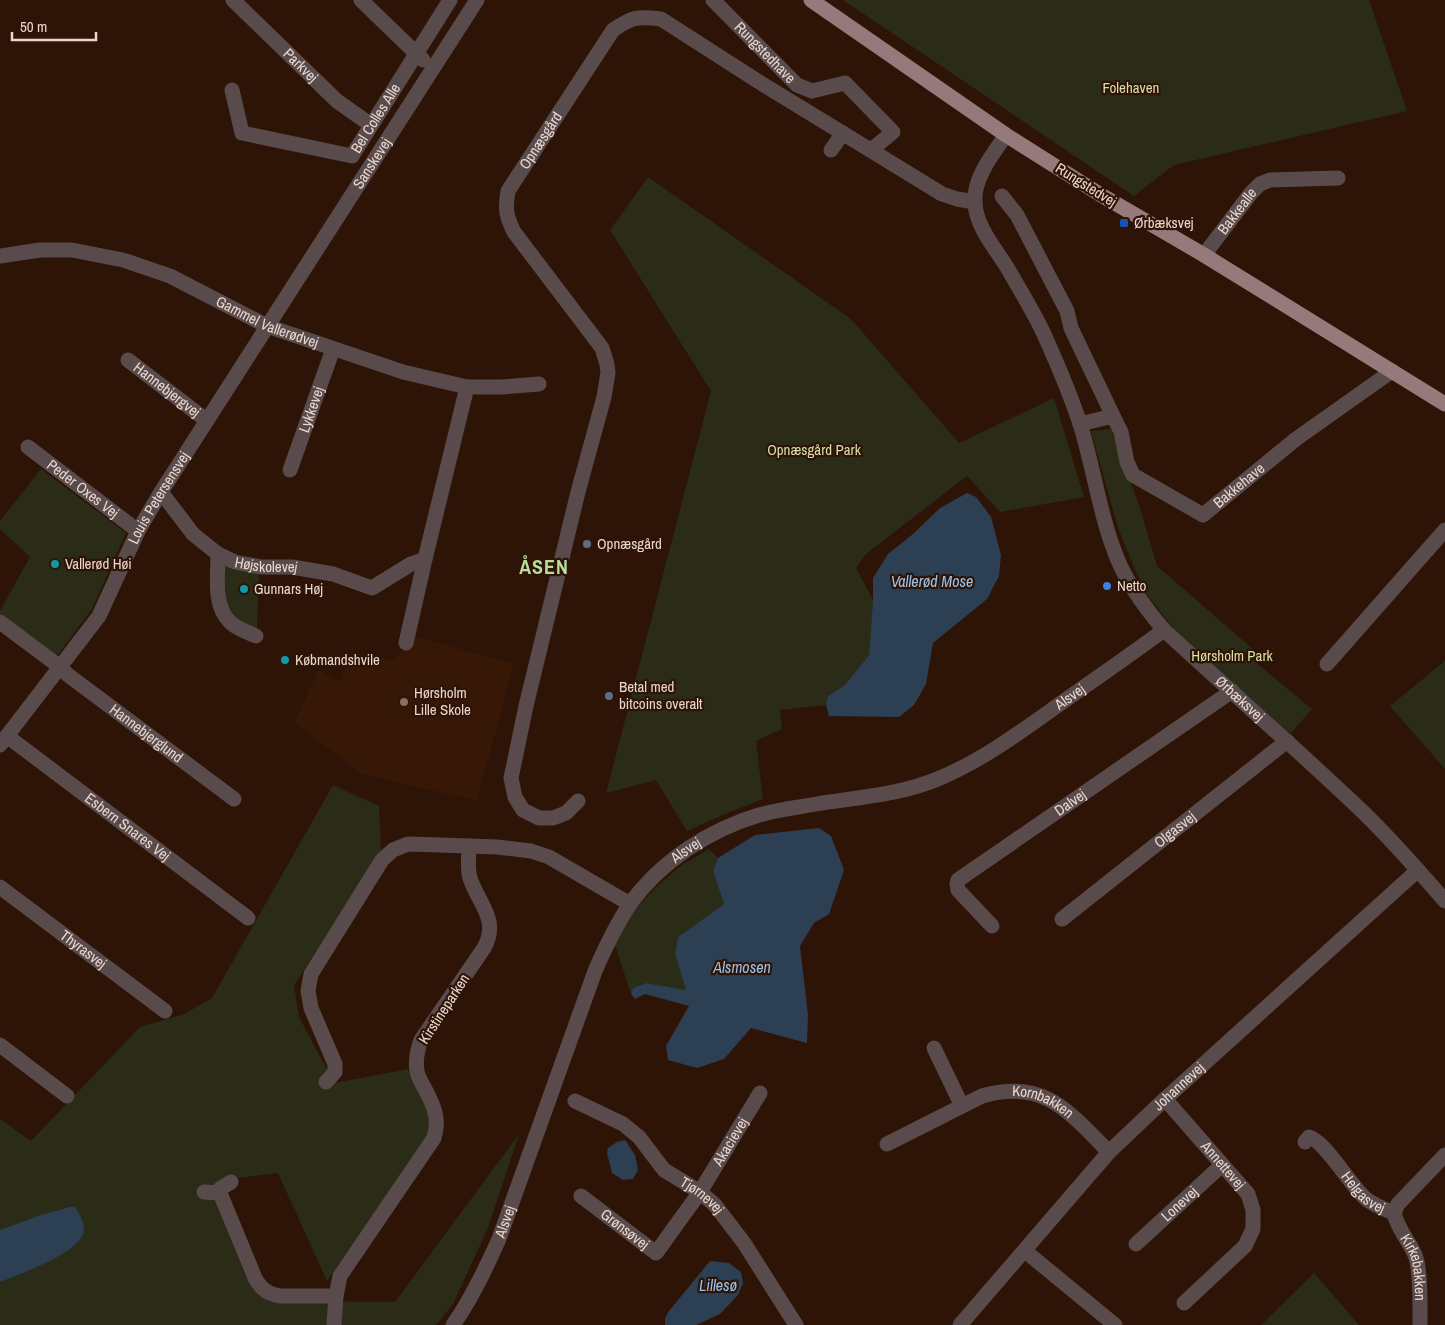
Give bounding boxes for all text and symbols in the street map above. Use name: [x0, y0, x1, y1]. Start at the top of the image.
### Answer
scale bar: [12, 10, 96, 42]
text: 50 m: [20, 16, 47, 37]
street label: Rungstedhave: [730, 17, 801, 88]
street label: Parkvej: [279, 43, 323, 87]
park label: Folehaven: [1103, 77, 1159, 98]
street label: Bel Colles Alle: [345, 79, 405, 157]
street label: Opnæsgård: [514, 107, 567, 173]
street label: Sanskevej: [347, 134, 396, 193]
street label: Rungstedvej: [1052, 158, 1121, 212]
street label: Bakkealle: [1212, 182, 1261, 238]
place label: Ørbæksvej: [1134, 212, 1193, 233]
marker: Ørbæksvej: [1118, 217, 1130, 229]
street label: Gammel Vallerødvej: [213, 290, 321, 353]
street label: Hannebjergvej: [129, 357, 205, 422]
street label: Lykkevej: [293, 384, 329, 435]
park label: Opnæsgård Park: [767, 439, 862, 460]
street label: Louis Petersensvej: [122, 447, 194, 547]
street label: Peder Oxes Vej: [43, 454, 124, 523]
street label: Bakkehave: [1209, 458, 1269, 513]
place label: Opnæsgård: [597, 533, 662, 554]
marker: Opnæsgård: [581, 538, 593, 550]
street label: Højskolevej: [233, 551, 299, 578]
place label: Vallerød Høi: [65, 553, 132, 574]
district label: ÅSEN: [519, 553, 569, 580]
marker: Vallerød Høi: [49, 558, 61, 570]
water label: Vallerød Mose: [891, 570, 973, 592]
place label: Netto: [1117, 575, 1147, 596]
place label: Gunnars Høj: [254, 578, 323, 599]
marker: Netto: [1101, 580, 1113, 592]
marker: Gunnars Høj: [238, 583, 250, 595]
park label: Hørsholm Park: [1191, 645, 1274, 666]
place label: Købmandshvile: [295, 649, 380, 670]
marker: Købmandshvile: [279, 654, 291, 666]
street label: Ørbæksvej: [1211, 671, 1269, 726]
place label: Betal med bitcoins overalt: [619, 676, 703, 714]
street label: Alsvej: [1049, 679, 1089, 715]
place label: Hørsholm Lille Skole: [414, 682, 471, 720]
marker: Betal med bitcoins overalt: [603, 690, 615, 702]
marker: Hørsholm Lille Skole: [398, 696, 410, 708]
street label: Hannebjerglund: [105, 699, 188, 767]
street label: Dalvej: [1050, 784, 1090, 821]
street label: Esbern Snares Vej: [81, 787, 175, 866]
street label: Olgasvej: [1149, 806, 1200, 852]
street label: Alsvej: [665, 832, 705, 868]
street label: Thyrasvej: [56, 925, 111, 974]
water label: Alsmosen: [712, 956, 771, 978]
street label: Kirstineparken: [413, 969, 474, 1048]
street label: Johannevej: [1148, 1057, 1209, 1115]
street label: Kornbakken: [1012, 1080, 1079, 1123]
street label: Akacievej: [707, 1113, 753, 1171]
street label: Annettevej: [1196, 1135, 1250, 1194]
street label: Helgasvej: [1337, 1167, 1388, 1218]
street label: Tjørnevej: [676, 1171, 729, 1218]
street label: Lonevej: [1156, 1181, 1202, 1226]
street label: Alsvej: [489, 1203, 520, 1242]
street label: Grønsøvej: [596, 1204, 654, 1254]
street label: Kirkebakken: [1396, 1230, 1431, 1301]
water label: Lillesø: [699, 1274, 737, 1296]

